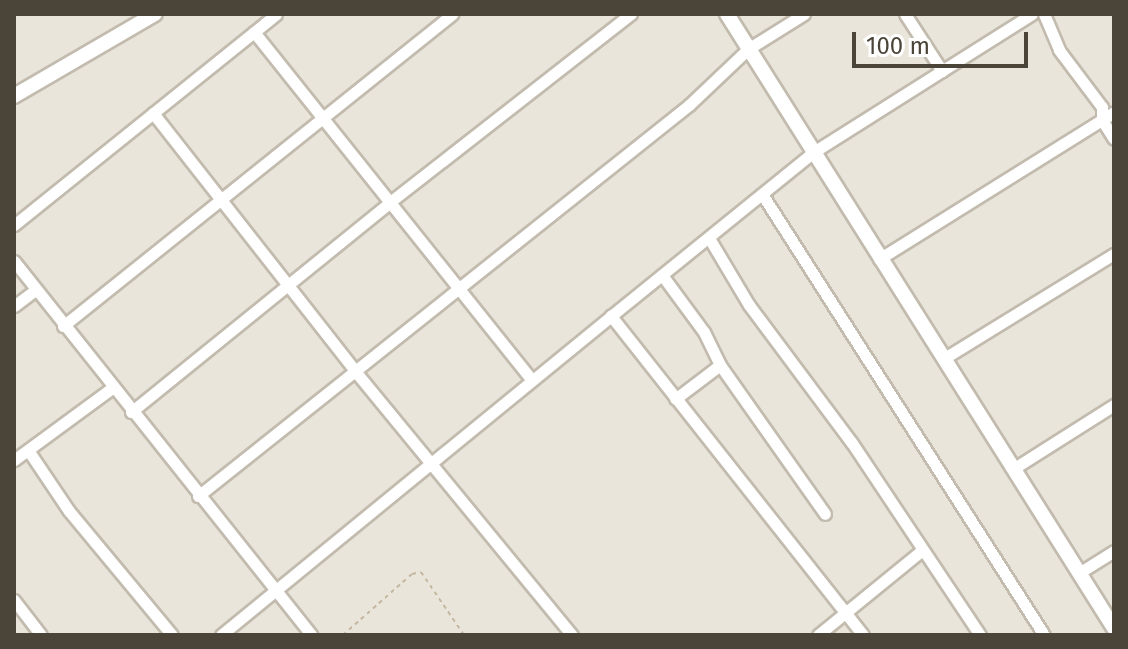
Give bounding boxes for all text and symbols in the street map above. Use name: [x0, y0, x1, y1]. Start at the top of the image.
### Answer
scale bar: [856, 16, 1032, 66]
text: 100 m: [866, 32, 930, 60]

